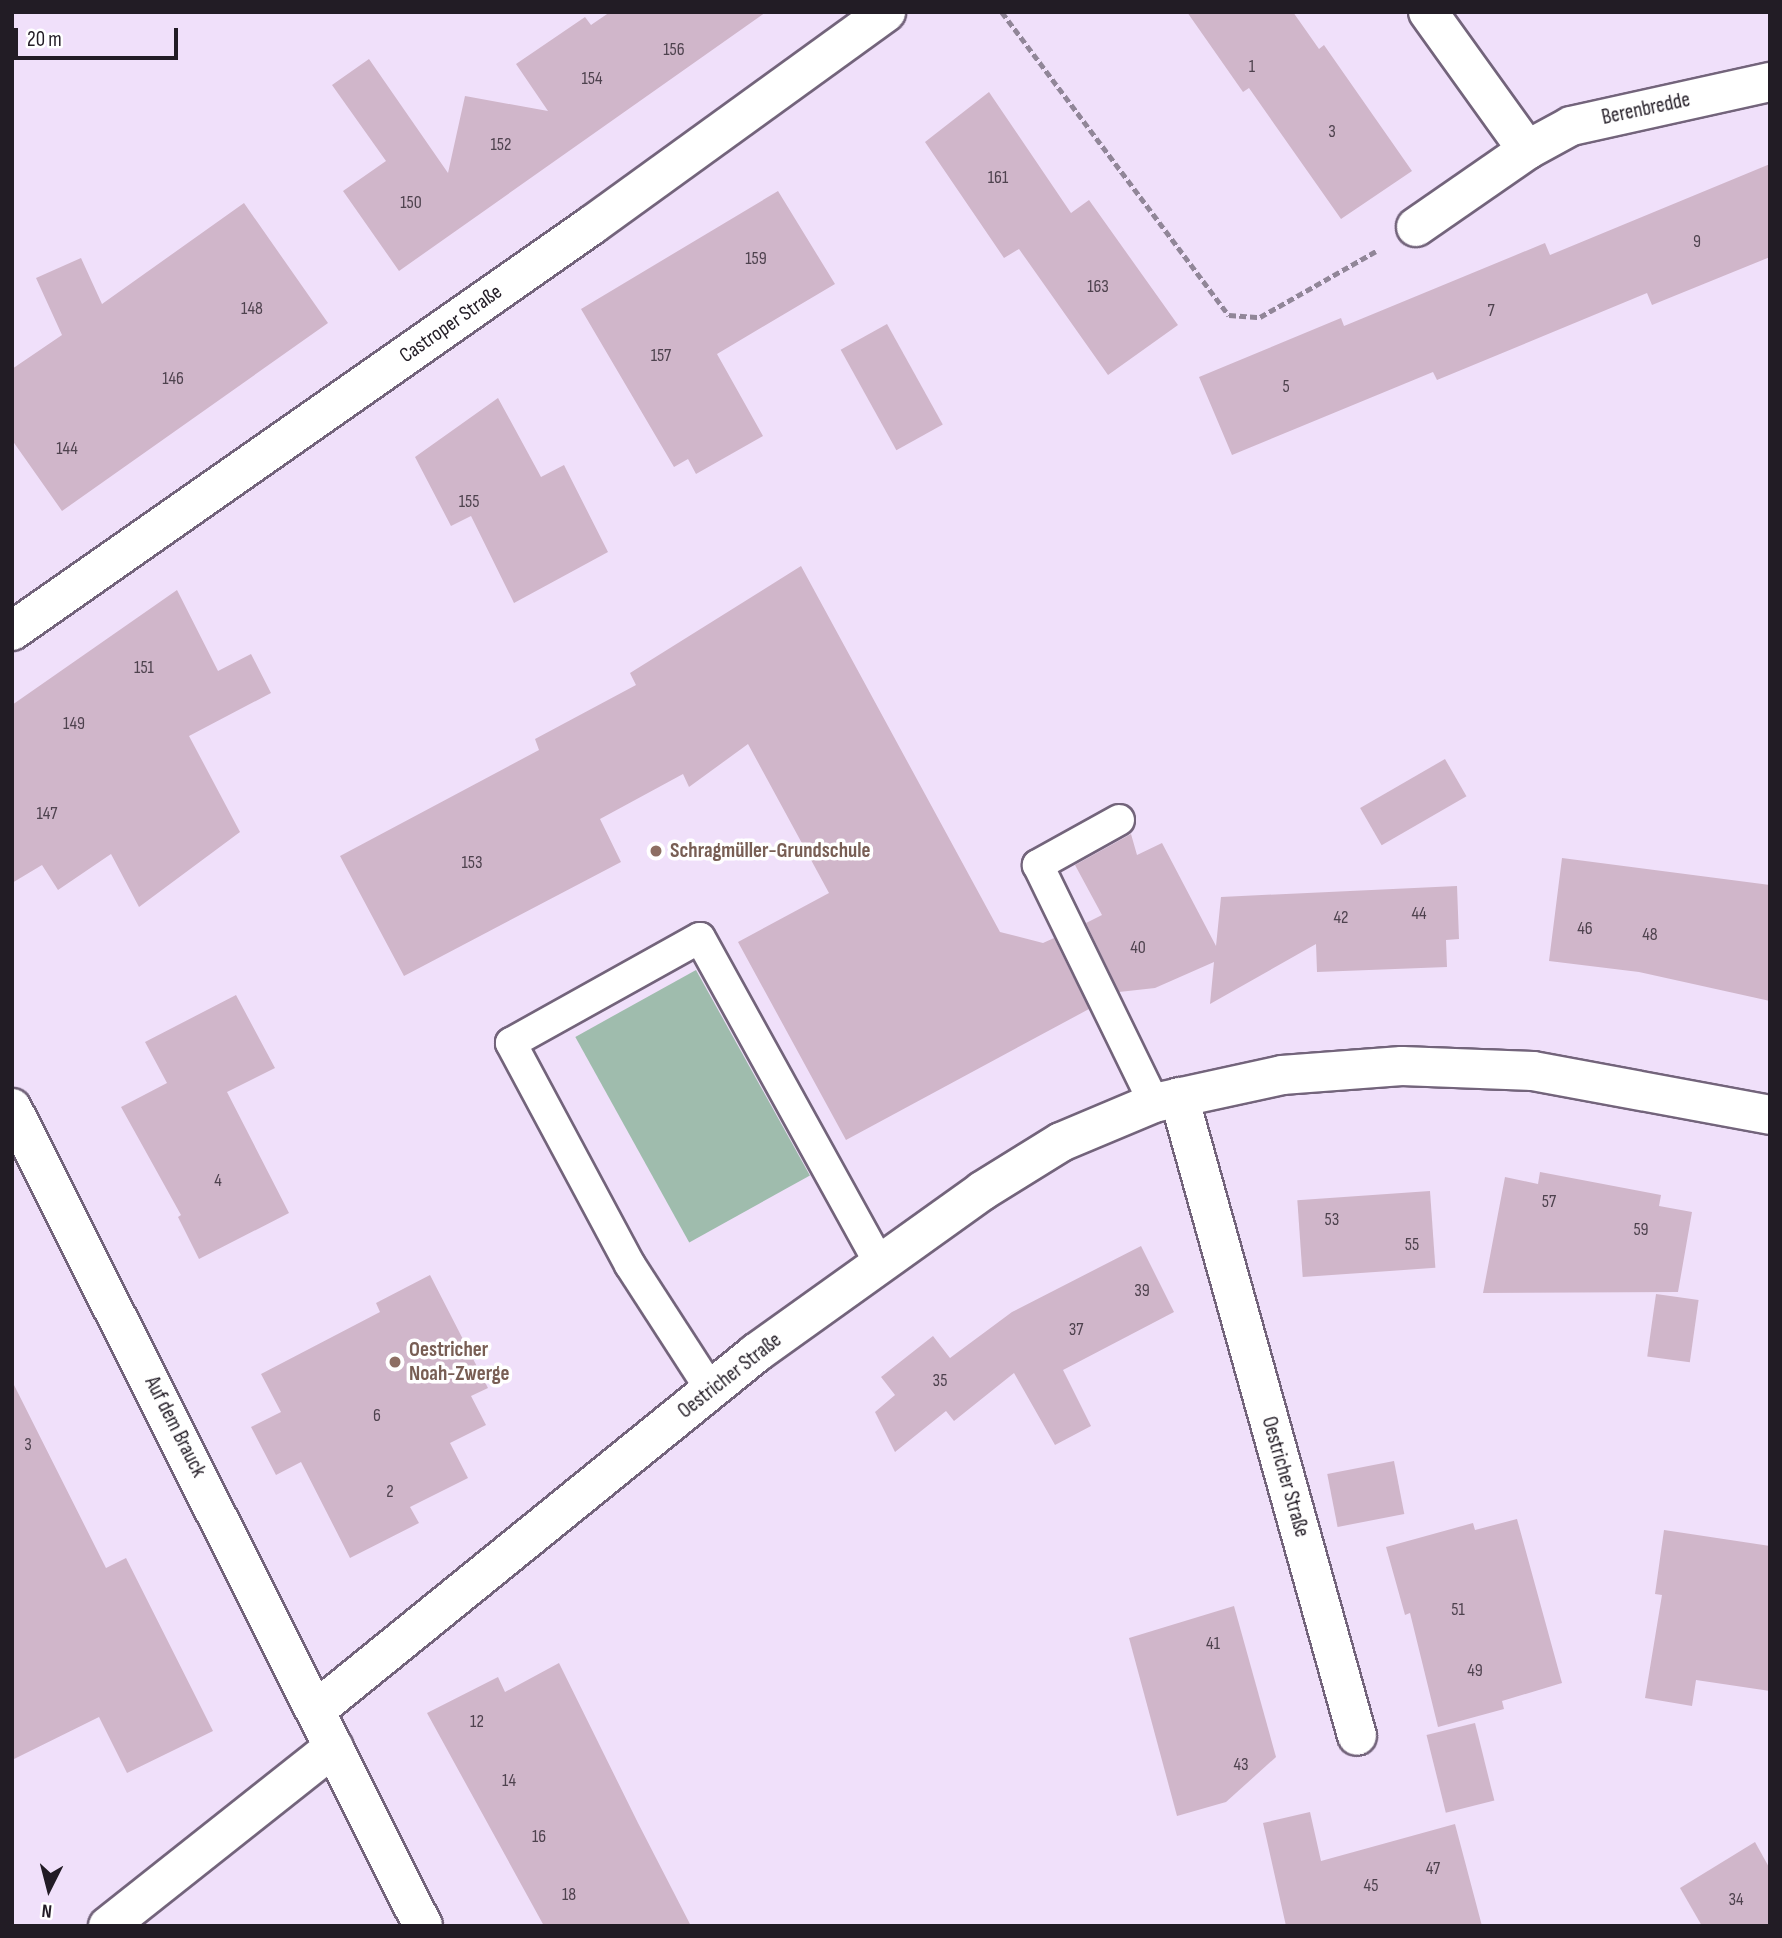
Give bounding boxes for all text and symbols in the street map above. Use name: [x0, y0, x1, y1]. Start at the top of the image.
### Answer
scale bar: [18, 14, 182, 58]
text: 20 m: [27, 27, 62, 52]
house number: 156: [663, 39, 685, 61]
house number: 1: [1249, 56, 1255, 78]
house number: 154: [581, 68, 603, 90]
street label: Berenbredde: [1600, 87, 1692, 131]
house number: 3: [1328, 121, 1336, 143]
house number: 152: [491, 134, 511, 156]
house number: 161: [988, 167, 1008, 189]
house number: 150: [400, 192, 422, 214]
house number: 9: [1693, 231, 1701, 253]
house number: 159: [745, 248, 767, 270]
house number: 163: [1087, 276, 1109, 298]
street label: Castroper Straße: [395, 279, 507, 369]
house number: 148: [241, 298, 263, 320]
house number: 7: [1487, 300, 1495, 322]
house number: 157: [651, 345, 671, 367]
house number: 146: [162, 368, 184, 390]
house number: 5: [1282, 376, 1290, 398]
house number: 144: [56, 438, 78, 460]
house number: 155: [459, 491, 479, 513]
house number: 151: [134, 657, 154, 679]
house number: 149: [63, 713, 85, 735]
house number: 147: [37, 803, 57, 825]
place label: Schragmüller-Grundschule: [670, 838, 870, 864]
marker: Schragmüller-Grundschule: [648, 843, 664, 859]
house number: 153: [461, 852, 483, 874]
house number: 44: [1411, 903, 1427, 925]
house number: 42: [1333, 907, 1349, 929]
house number: 46: [1577, 918, 1593, 940]
house number: 48: [1642, 924, 1658, 946]
house number: 40: [1130, 937, 1146, 959]
house number: 4: [214, 1170, 222, 1192]
house number: 57: [1542, 1191, 1556, 1213]
house number: 53: [1325, 1209, 1339, 1231]
house number: 59: [1633, 1219, 1649, 1241]
house number: 55: [1405, 1234, 1419, 1256]
house number: 39: [1134, 1280, 1150, 1302]
house number: 37: [1069, 1319, 1083, 1341]
street label: Oestricher Straße: [673, 1328, 787, 1424]
place label: Oestricher Noah-Zwerge: [409, 1337, 509, 1387]
marker: Oestricher Noah-Zwerge: [387, 1354, 403, 1370]
house number: 35: [933, 1370, 947, 1392]
street label: Auf dem Brauck: [139, 1372, 211, 1482]
house number: 6: [373, 1405, 381, 1427]
street label: Oestricher Straße: [1256, 1414, 1314, 1540]
house number: 3: [24, 1434, 32, 1456]
house number: 2: [386, 1481, 394, 1503]
house number: 51: [1451, 1599, 1465, 1621]
house number: 41: [1206, 1633, 1220, 1655]
house number: 49: [1467, 1660, 1483, 1682]
house number: 12: [470, 1711, 484, 1733]
house number: 43: [1233, 1754, 1249, 1776]
house number: 14: [502, 1770, 516, 1792]
house number: 16: [532, 1826, 546, 1848]
north arrow: [14, 1854, 84, 1924]
house number: 47: [1426, 1858, 1440, 1880]
house number: 45: [1364, 1875, 1378, 1897]
house number: 18: [562, 1884, 576, 1906]
house number: 34: [1728, 1889, 1744, 1911]
text: N: [41, 1898, 53, 1922]

